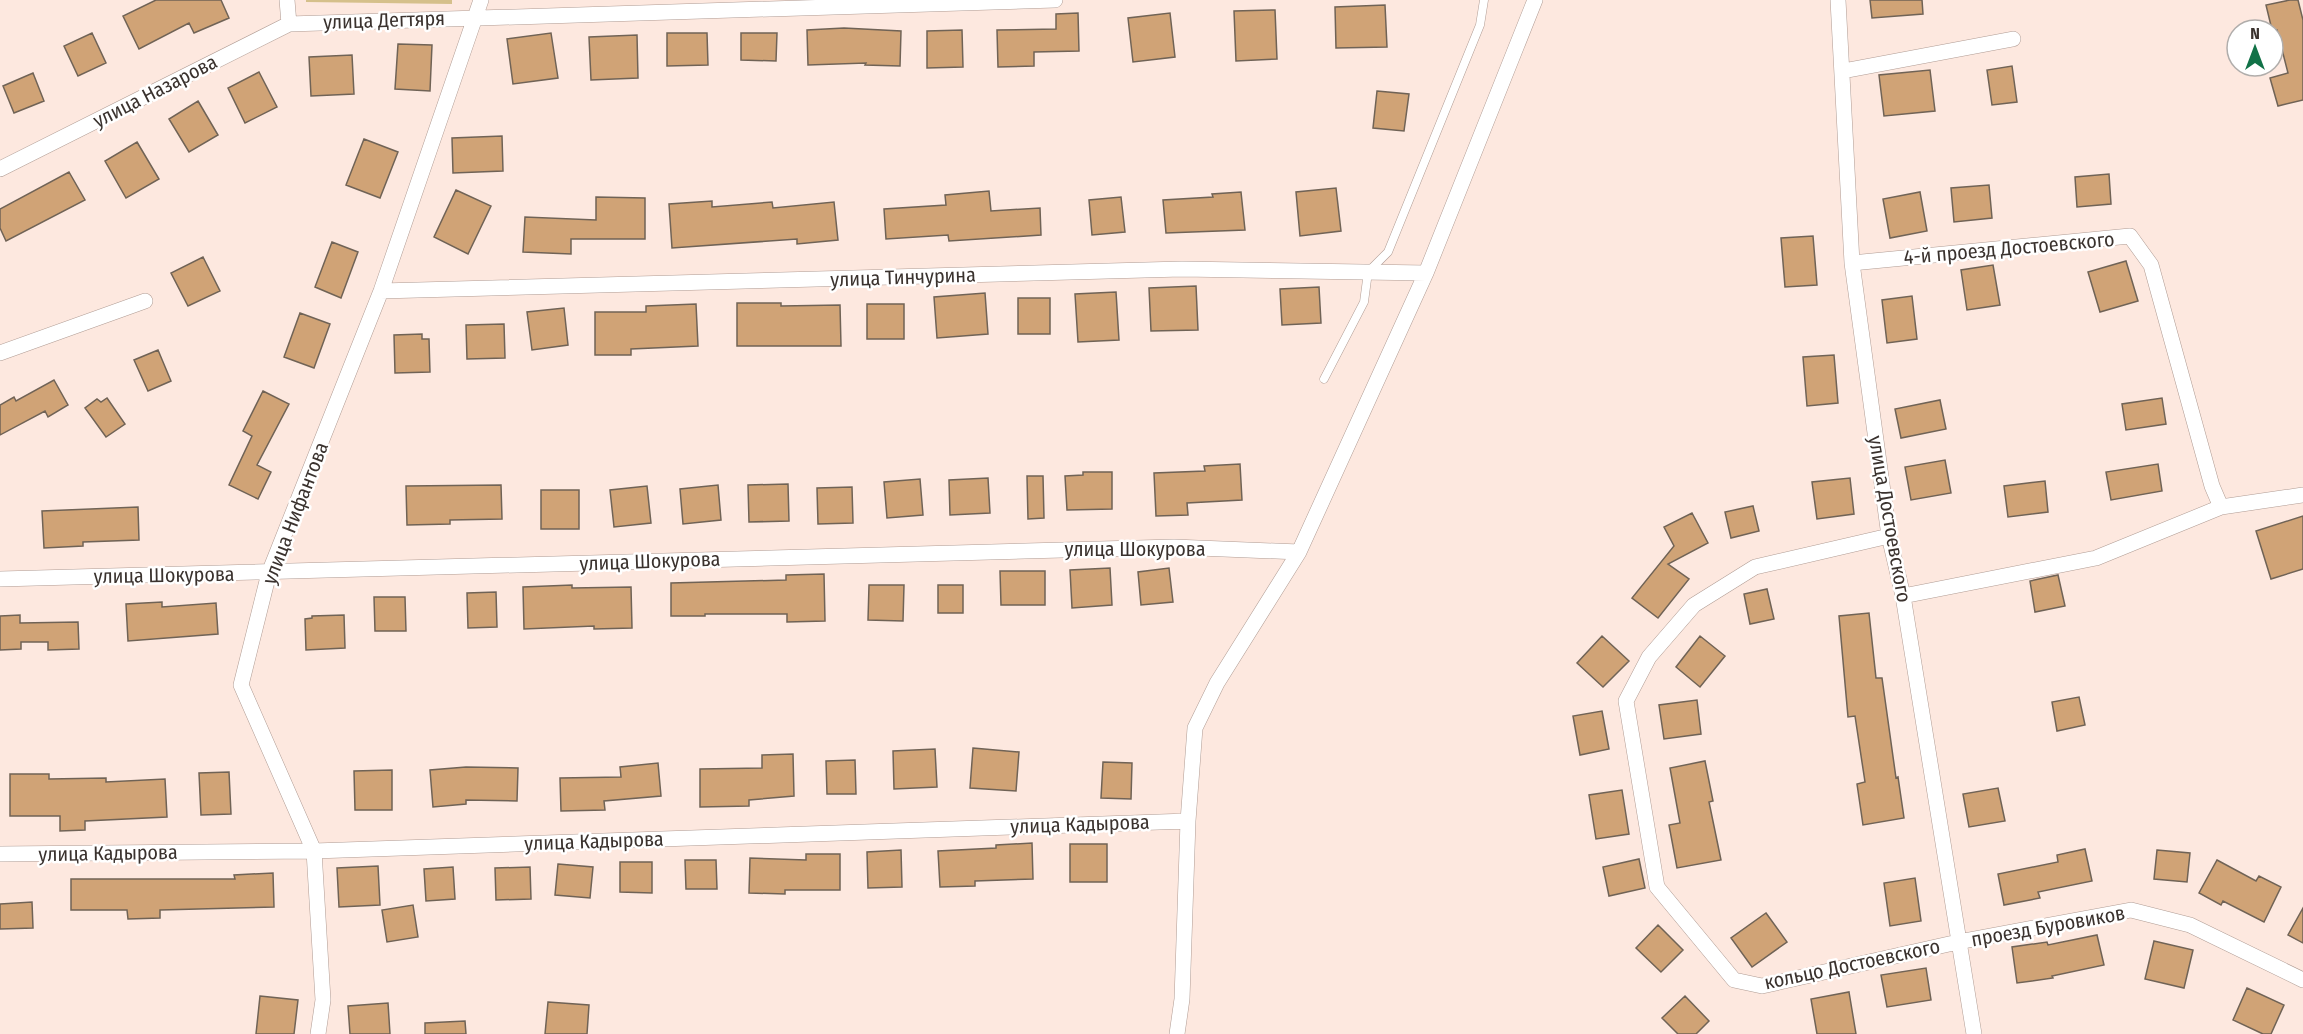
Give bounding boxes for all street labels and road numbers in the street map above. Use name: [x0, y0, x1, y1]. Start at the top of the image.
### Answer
street label: улица Дегтяря: [323, 6, 445, 34]
street label: улица Назарова: [89, 49, 221, 133]
street label: 4-й проезд Достоевского: [1903, 227, 2115, 269]
street label: улица Тинчурина: [830, 262, 976, 292]
street label: улица Достоевского: [1864, 434, 1916, 604]
street label: улица Нифантова: [257, 438, 333, 588]
street label: улица Шокурова: [1065, 537, 1205, 561]
street label: улица Шокурова: [579, 547, 721, 575]
street label: улица Шокурова: [93, 562, 235, 588]
street label: улица Кадырова: [1010, 810, 1150, 838]
street label: улица Кадырова: [524, 827, 664, 855]
street label: улица Кадырова: [38, 840, 178, 866]
street label: проезд Буровиков: [1969, 901, 2127, 951]
street label: кольцо Достоевского: [1762, 934, 1942, 994]

